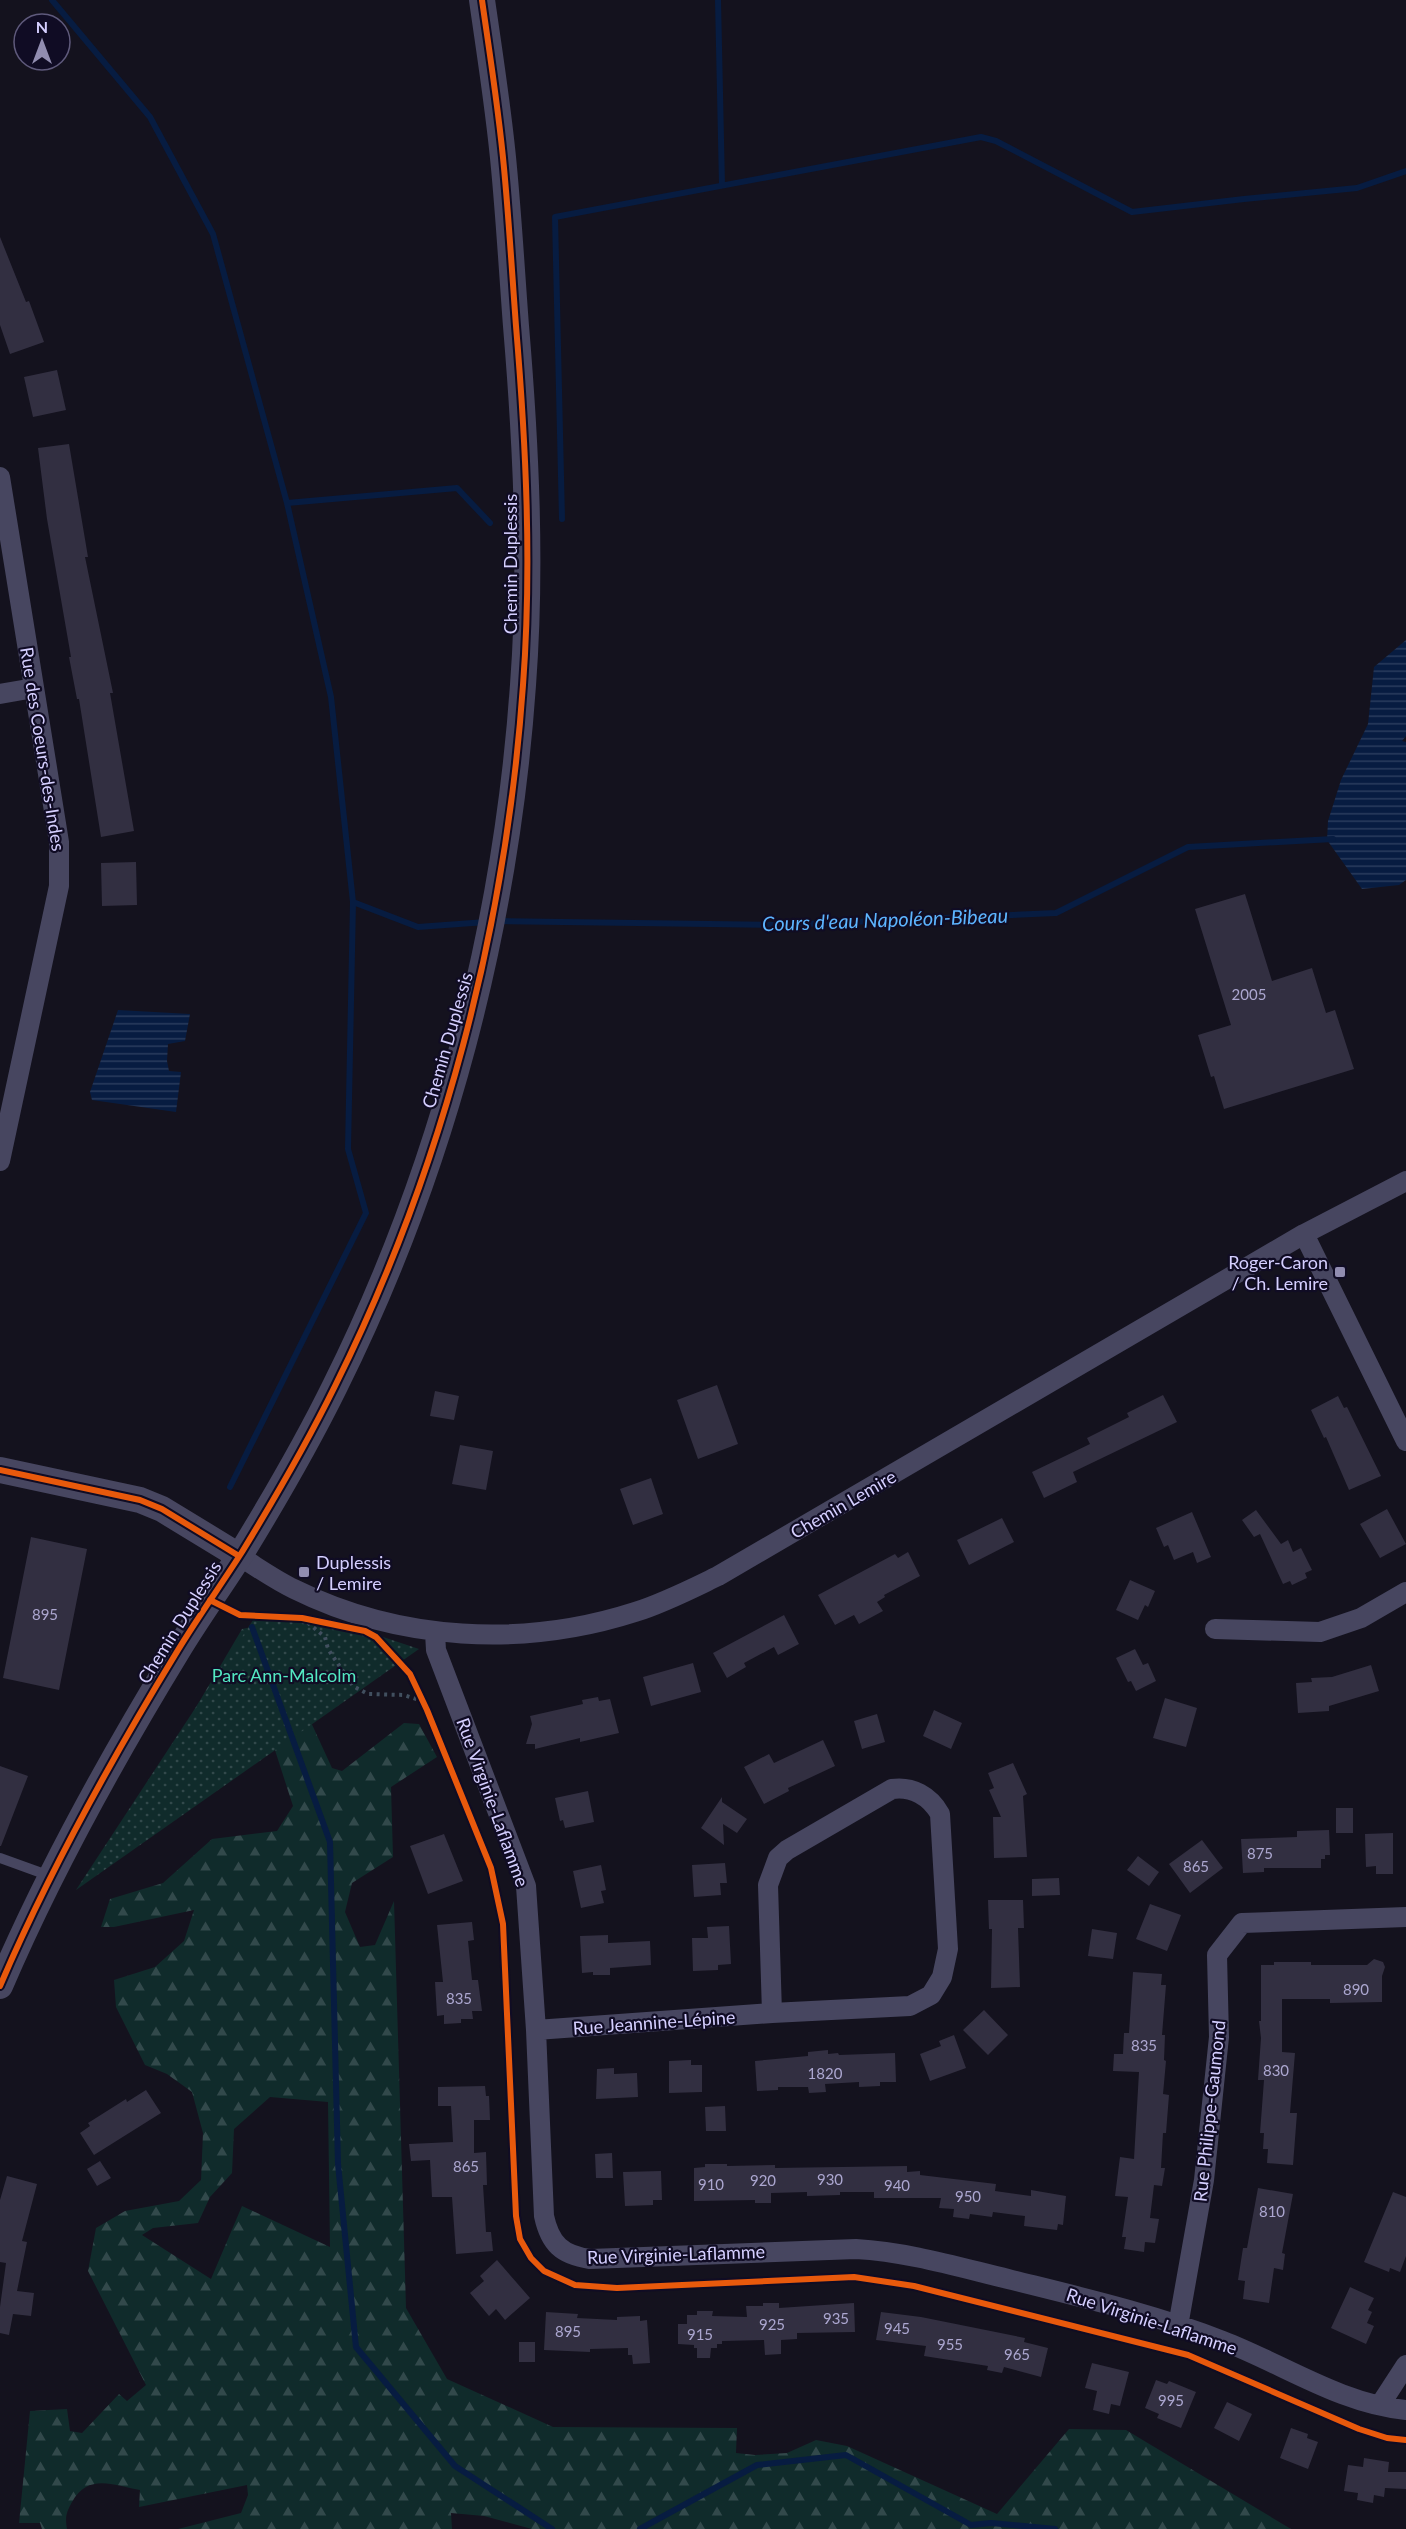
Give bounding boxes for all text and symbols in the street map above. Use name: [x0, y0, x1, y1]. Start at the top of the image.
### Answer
north arrow: [12, 12, 72, 72]
text: N: [36, 17, 48, 36]
street label: Chemin Duplessis: [499, 494, 521, 634]
street label: Rue des Coeurs-des-Indes: [16, 646, 70, 853]
water label: Cours d'eau Napoléon-Bibeau: [762, 903, 1008, 935]
street label: Chemin Duplessis: [417, 969, 477, 1111]
house number: 2005: [1232, 985, 1266, 1003]
place label: Roger-Caron / Ch. Lemire: [1228, 1251, 1328, 1294]
marker: Roger-Caron / Ch. Lemire: [1333, 1265, 1347, 1279]
street label: Chemin Lemire: [786, 1465, 900, 1543]
place label: Duplessis / Lemire: [316, 1551, 391, 1594]
street label: Chemin Duplessis: [132, 1556, 226, 1687]
marker: Duplessis / Lemire: [297, 1565, 311, 1579]
house number: 895: [32, 1605, 58, 1623]
park label: Parc Ann-Malcolm: [212, 1664, 356, 1686]
street label: Rue Virginie-Laflamme: [452, 1714, 534, 1890]
house number: 875: [1247, 1844, 1273, 1862]
house number: 865: [1183, 1857, 1209, 1875]
house number: 890: [1343, 1980, 1369, 1998]
house number: 835: [446, 1989, 472, 2007]
street label: Rue Jeannine-Lépine: [572, 2005, 736, 2039]
street label: Rue Philippe-Gaumond: [1189, 2019, 1229, 2203]
house number: 835: [1131, 2036, 1157, 2054]
house number: 830: [1263, 2061, 1289, 2079]
house number: 1820: [808, 2064, 843, 2082]
house number: 865: [453, 2157, 479, 2175]
house number: 930: [817, 2170, 843, 2188]
house number: 920: [750, 2171, 776, 2189]
house number: 910: [698, 2175, 724, 2193]
house number: 940: [884, 2176, 910, 2194]
house number: 950: [955, 2187, 981, 2205]
house number: 810: [1259, 2202, 1285, 2220]
street label: Rue Virginie-Laflamme: [587, 2240, 765, 2268]
street label: Rue Virginie-Laflamme: [1064, 2283, 1240, 2359]
house number: 935: [823, 2309, 849, 2327]
house number: 925: [759, 2315, 785, 2333]
house number: 945: [884, 2319, 910, 2337]
house number: 895: [555, 2322, 581, 2340]
house number: 915: [687, 2325, 713, 2343]
house number: 955: [937, 2335, 963, 2353]
house number: 965: [1004, 2345, 1030, 2363]
house number: 995: [1158, 2391, 1184, 2409]

